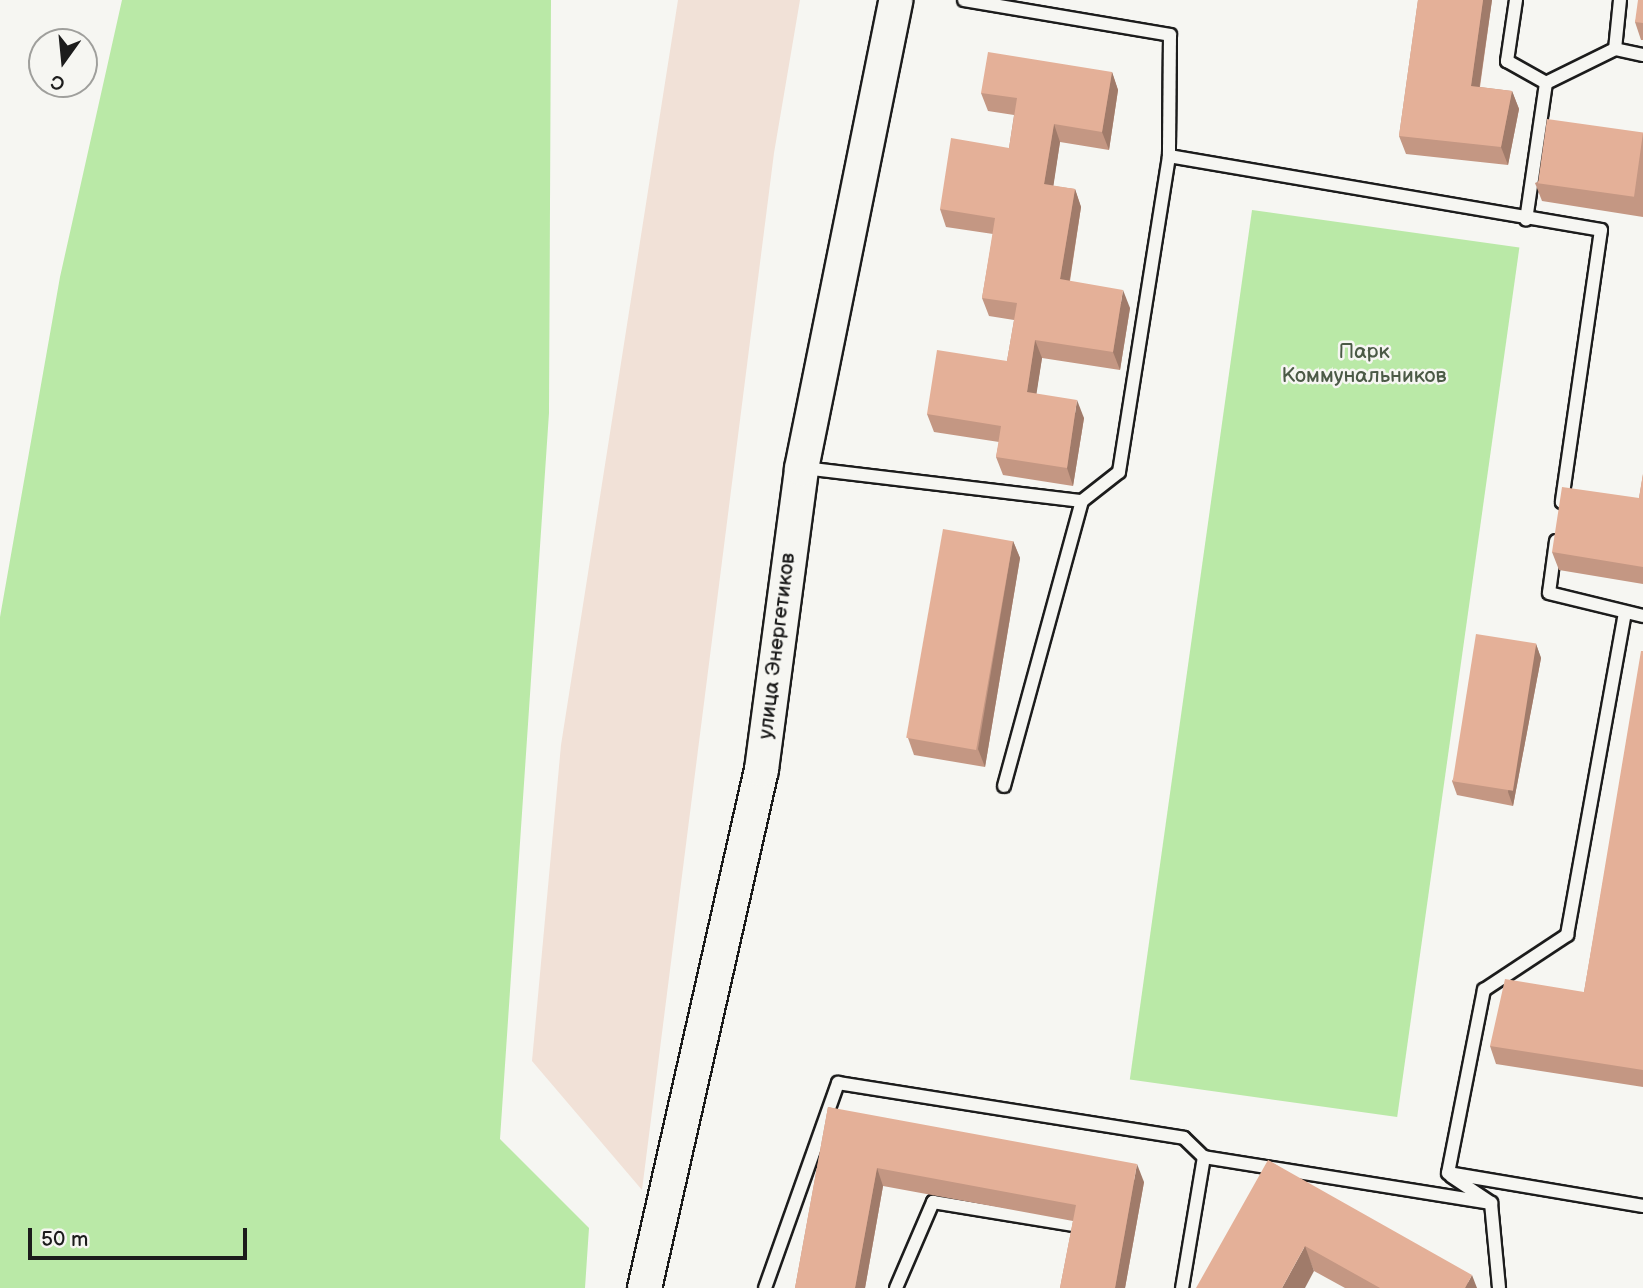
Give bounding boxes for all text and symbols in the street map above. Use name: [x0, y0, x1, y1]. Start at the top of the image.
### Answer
north arrow: [28, 28, 98, 98]
text: С: [49, 69, 67, 95]
park label: Парк Коммунальников: [1282, 339, 1446, 389]
street label: улица Энергетиков: [753, 551, 801, 741]
scale bar: [32, 1214, 250, 1258]
text: 50 m: [41, 1227, 88, 1252]

